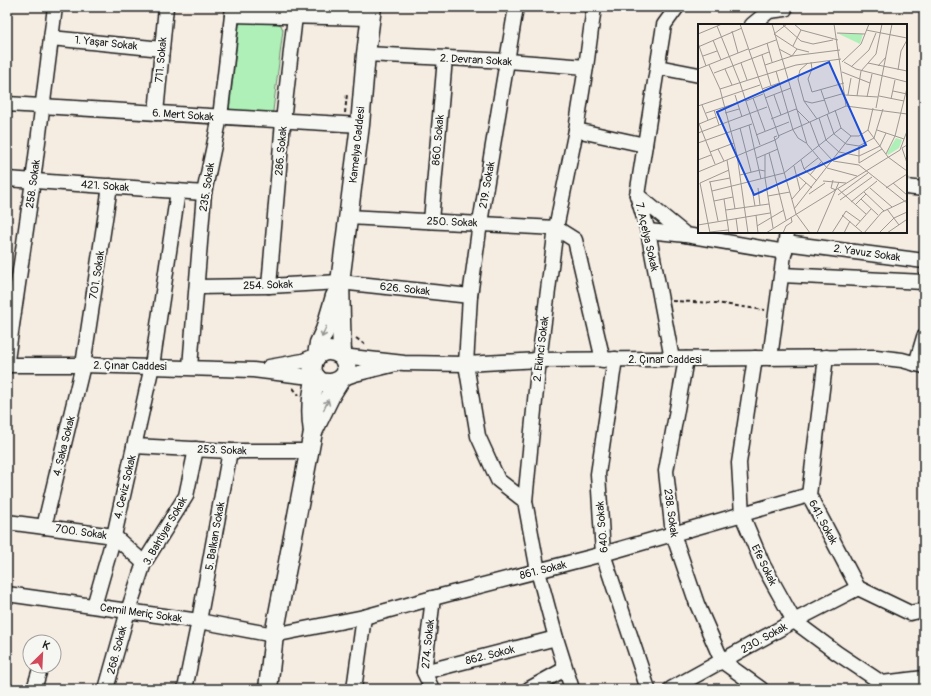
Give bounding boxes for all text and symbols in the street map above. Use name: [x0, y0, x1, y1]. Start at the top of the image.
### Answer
inset map: [698, 24, 907, 233]
street label: 1. Yaşar Sokak: [74, 33, 138, 53]
street label: 711. Sokak: [153, 36, 170, 83]
street label: 2. Devran Sokak: [440, 52, 513, 68]
street label: 6. Mert Sokak: [152, 106, 215, 124]
street label: Kamelya Caddesi: [347, 106, 367, 184]
street label: 860. Sokak: [429, 114, 447, 166]
street label: 286. Sokak: [272, 125, 290, 176]
street label: 258. Sokak: [23, 158, 43, 209]
street label: 219. Sokak: [476, 160, 498, 210]
street label: 235. Sokak: [197, 161, 217, 212]
street label: 421. Sokak: [80, 178, 130, 194]
street label: 7. Açelya Sokak: [633, 201, 661, 273]
street label: 250. Sokak: [426, 215, 478, 229]
street label: 2. Yavuz Sokak: [833, 242, 902, 264]
street label: 701. Sokak: [87, 249, 107, 300]
street label: 254. Sokak: [243, 278, 294, 292]
street label: 626. Sokak: [379, 280, 431, 298]
street label: 2. Ekinci Sokak: [531, 315, 552, 382]
one-way arrow: [319, 326, 327, 338]
street label: 2. Çınar Caddesi: [628, 353, 702, 366]
street label: 2. Çınar Caddesi: [93, 359, 167, 373]
one-way arrow: [323, 400, 330, 412]
street label: 4. Saka Sokak: [50, 414, 78, 477]
street label: 253. Sokak: [197, 443, 247, 457]
street label: 4. Ceviz Sokak: [111, 453, 139, 520]
street label: 238. Sokak: [661, 488, 681, 539]
street label: 3. Bahtiyar Sokak: [140, 494, 190, 567]
street label: 641. Sokak: [806, 498, 840, 547]
street label: 5. Balkan Sokak: [203, 500, 227, 571]
street label: 640. Sokak: [593, 500, 611, 553]
street label: 700. Sokak: [54, 522, 108, 542]
street label: Efe Sokak: [749, 542, 780, 588]
street label: 861. Sokak: [518, 558, 568, 582]
street label: Cemil Meriç Sokak: [99, 601, 183, 625]
street label: 274. Sokak: [419, 618, 437, 669]
street label: 230. Sokak: [739, 620, 790, 656]
street label: 268. Sokak: [104, 624, 130, 676]
north arrow: [22, 634, 62, 674]
text: K: [40, 638, 52, 653]
street label: 862. Sokok: [464, 643, 516, 667]

